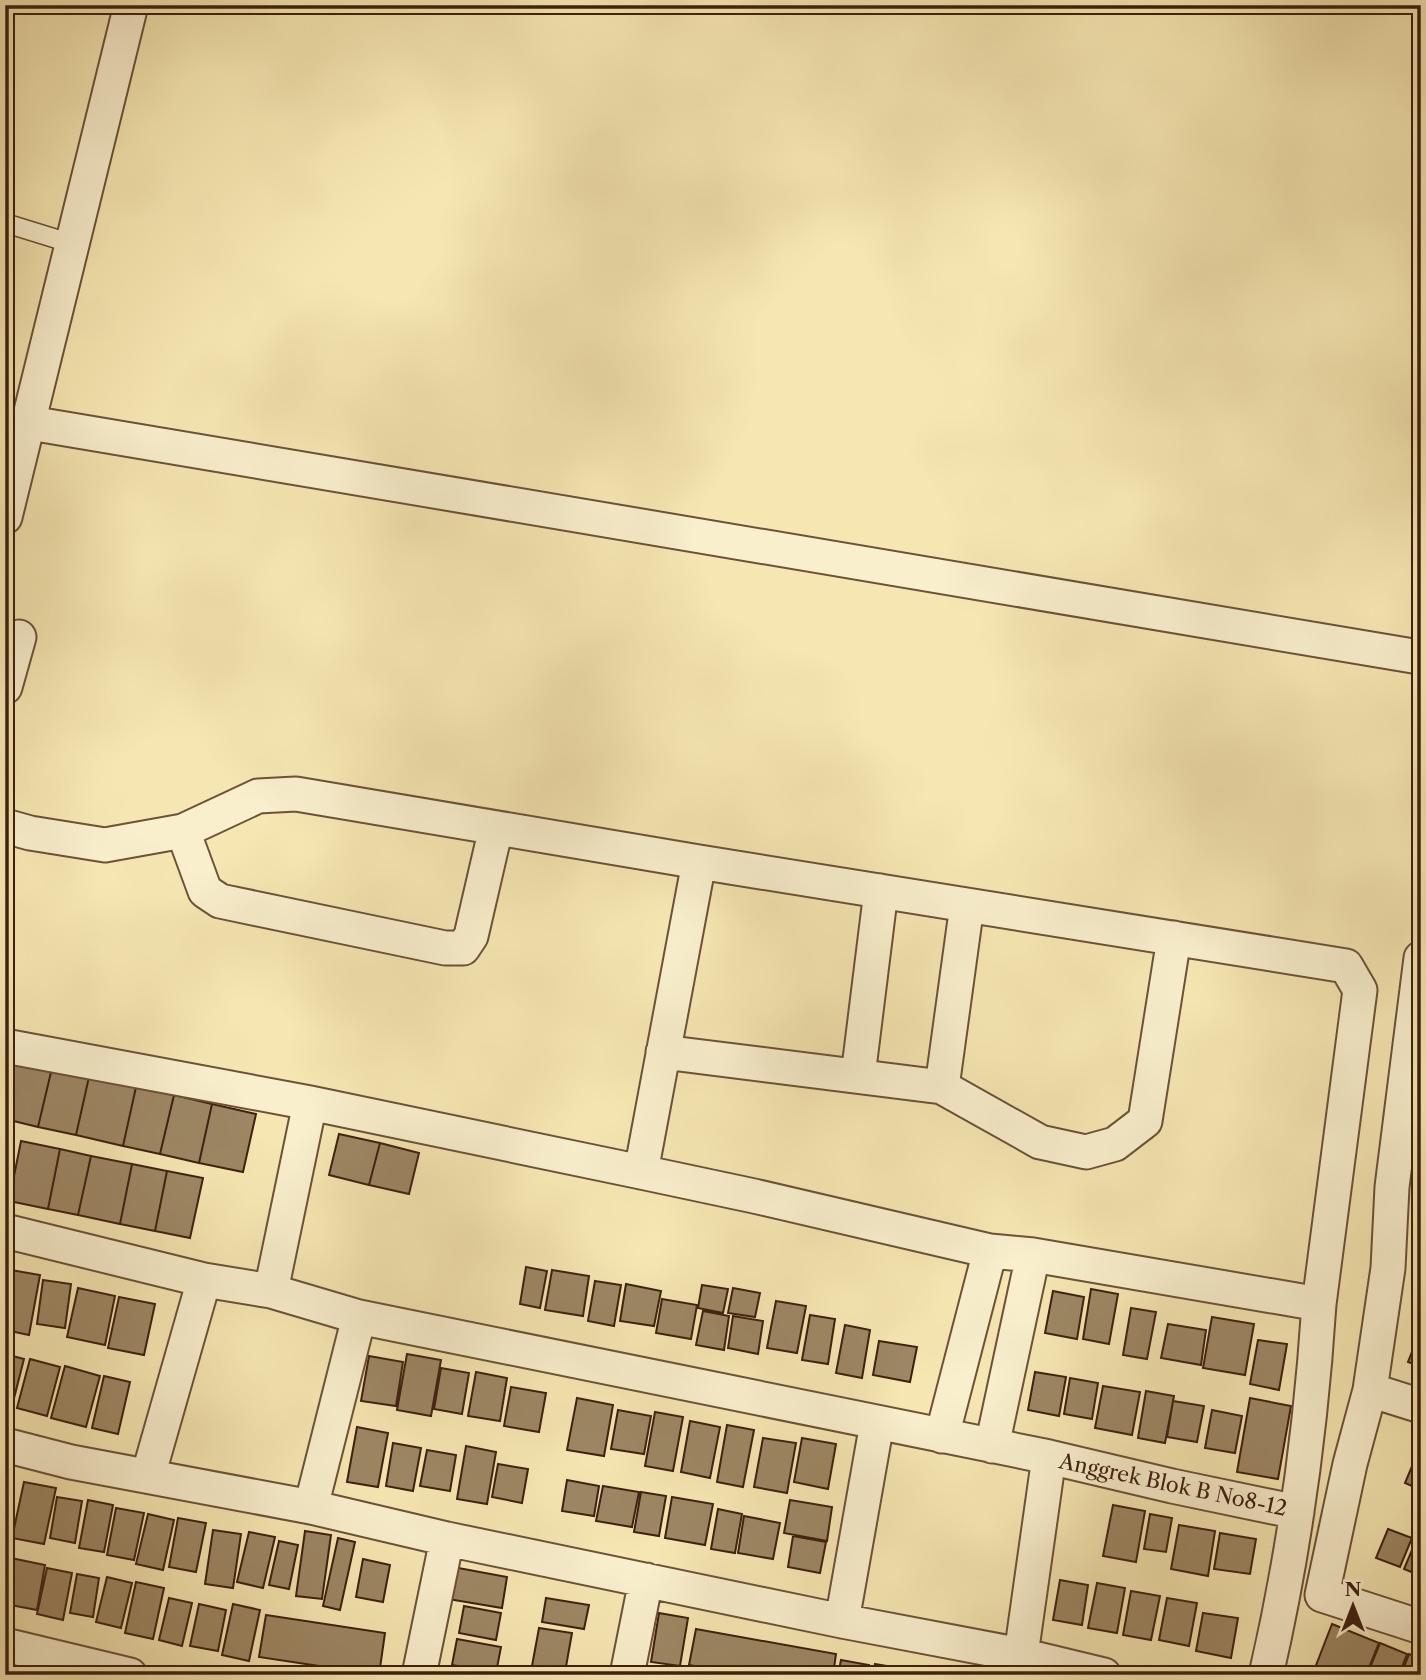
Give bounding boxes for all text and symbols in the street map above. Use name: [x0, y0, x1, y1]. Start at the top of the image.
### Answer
street label: Anggrek Blok B No8-12: [1056, 1448, 1289, 1521]
north arrow: [1318, 1572, 1388, 1642]
text: N: [1345, 1578, 1361, 1601]

